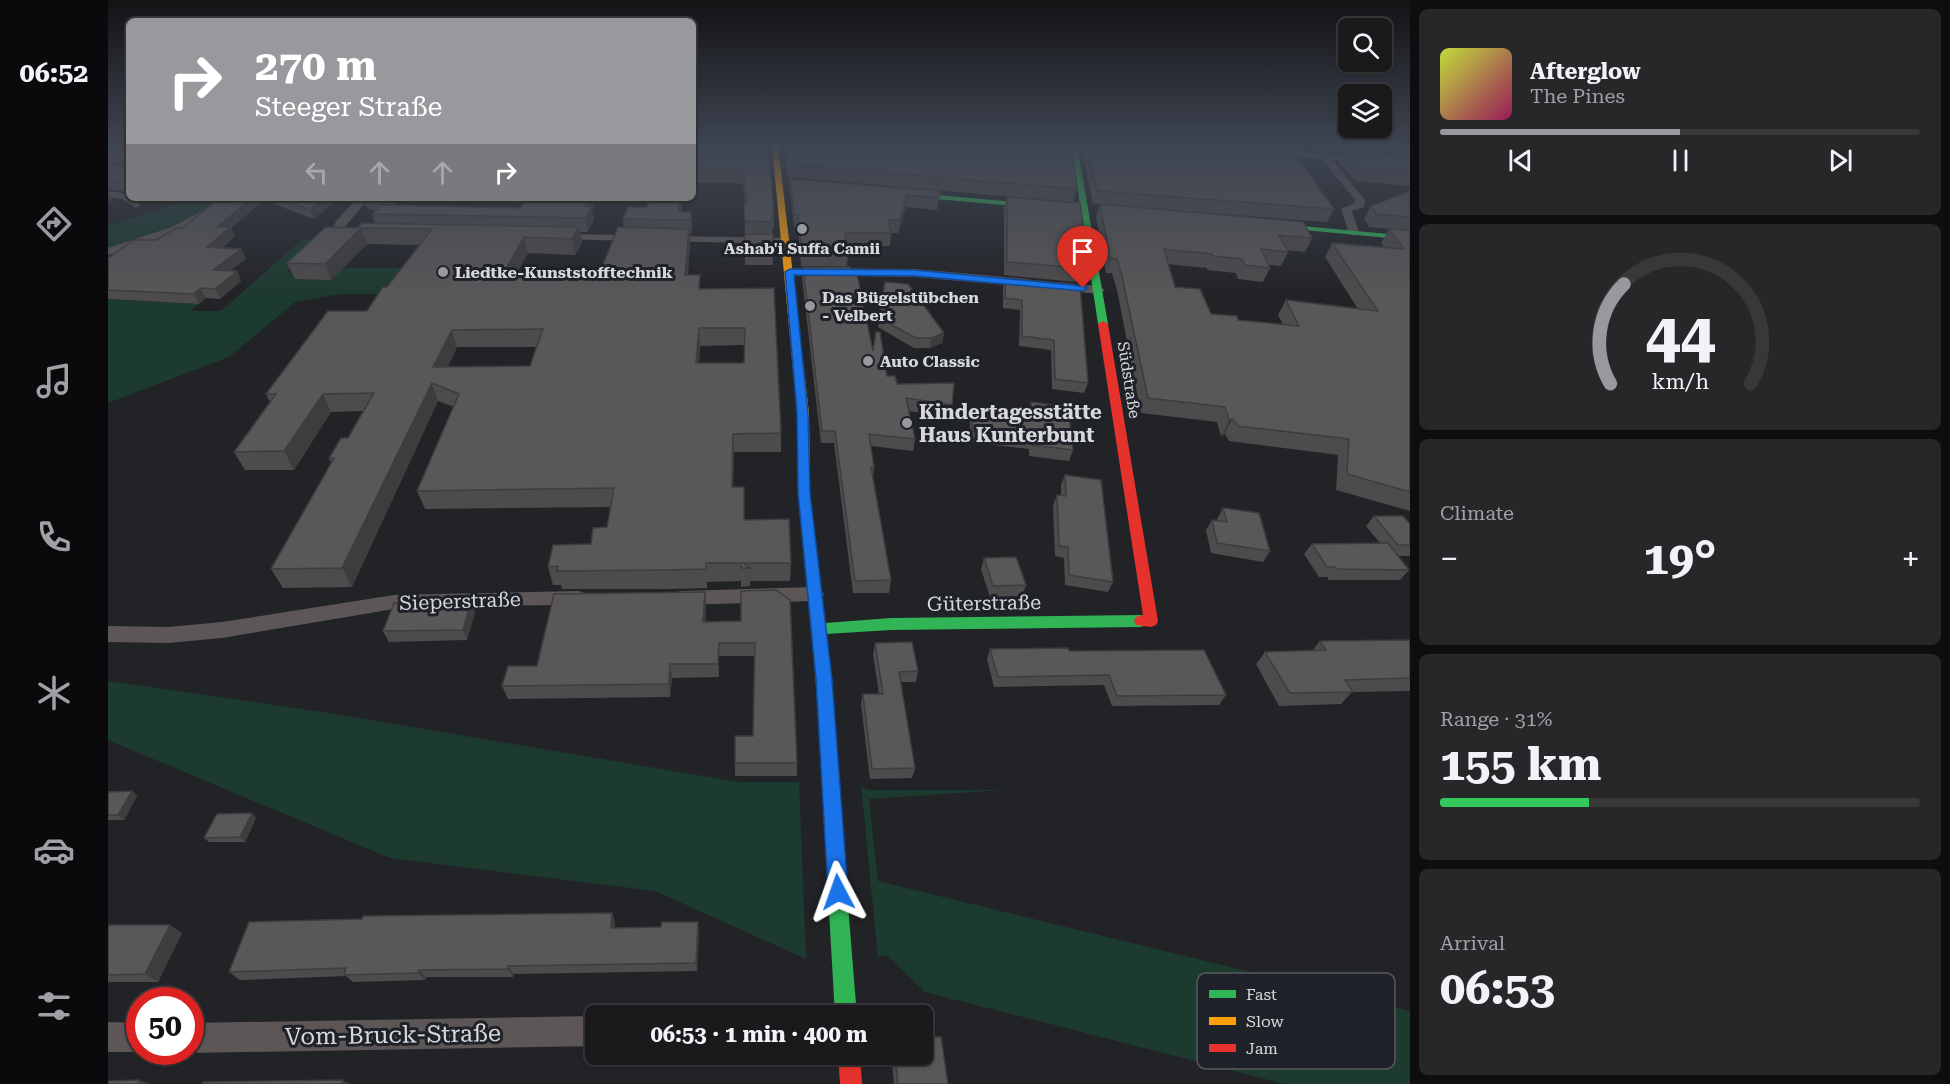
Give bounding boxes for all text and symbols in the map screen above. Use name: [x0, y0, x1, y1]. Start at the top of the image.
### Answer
map controls: [1338, 18, 1392, 138]
button: search: [1338, 18, 1392, 72]
text: 270 m: [255, 41, 377, 90]
icon: right: [156, 42, 234, 120]
text: 06:52: [20, 57, 88, 89]
text: Afterglow: [1530, 59, 1641, 84]
button: layers: [1338, 84, 1392, 138]
text: The Pines: [1530, 84, 1625, 108]
text: Steeger Straße: [255, 91, 442, 123]
icon: previous: [1504, 144, 1537, 177]
icon: pause: [1664, 144, 1697, 177]
icon: next: [1824, 144, 1857, 177]
icon: left: [300, 156, 333, 189]
icon: ahead: [363, 156, 396, 189]
icon: ahead: [426, 156, 459, 189]
icon: right: [489, 156, 522, 189]
icon: directions: [33, 203, 75, 245]
marker: Ashab'i Suffa Camii: [795, 222, 809, 236]
pin: [1057, 226, 1108, 288]
icon: arrive: [1066, 235, 1099, 268]
place label: Ashab'i Suffa Camii: [724, 239, 881, 258]
place label: Liedtke-Kunststofftechnik: [455, 263, 673, 282]
marker: Liedtke-Kunststofftechnik: [436, 265, 450, 279]
place label: Das Bügelstübchen - Velbert: [822, 288, 979, 325]
marker: Das Bügelstübchen - Velbert: [803, 299, 817, 313]
text: 44: [1645, 300, 1715, 373]
street label: Südstraße: [1114, 340, 1144, 420]
place label: Auto Classic: [880, 352, 980, 371]
marker: Auto Classic: [861, 354, 875, 368]
icon: music: [33, 360, 75, 402]
text: km/h: [1651, 369, 1709, 394]
place label: Kindertagesstätte Haus Kunterbunt: [919, 400, 1102, 447]
marker: Kindertagesstätte Haus Kunterbunt: [900, 416, 914, 430]
text: Climate: [1440, 501, 1514, 525]
icon: phone: [33, 516, 75, 558]
text: 19°: [1644, 532, 1716, 585]
text: −: [1440, 539, 1458, 578]
text: +: [1902, 539, 1920, 578]
street label: Sieperstraße: [399, 587, 521, 615]
street label: Güterstraße: [927, 590, 1041, 616]
icon: climate: [33, 672, 75, 714]
text: Range · 31%: [1440, 707, 1552, 731]
text: 155 km: [1440, 738, 1601, 791]
icon: car: [33, 829, 75, 871]
position arrow: [806, 860, 870, 924]
text: Arrival: [1440, 931, 1505, 955]
text: 06:53: [1440, 962, 1555, 1015]
legend: [1197, 973, 1395, 1069]
icon: filters: [33, 985, 75, 1027]
text: Fast: [1246, 985, 1277, 1004]
speed limit sign: 50: [126, 987, 204, 1065]
text: Slow: [1246, 1012, 1284, 1031]
street label: Vom-Bruck-Straße: [285, 1019, 501, 1051]
text: 06:53 · 1 min · 400 m: [650, 1022, 868, 1047]
text: Jam: [1246, 1039, 1278, 1058]

